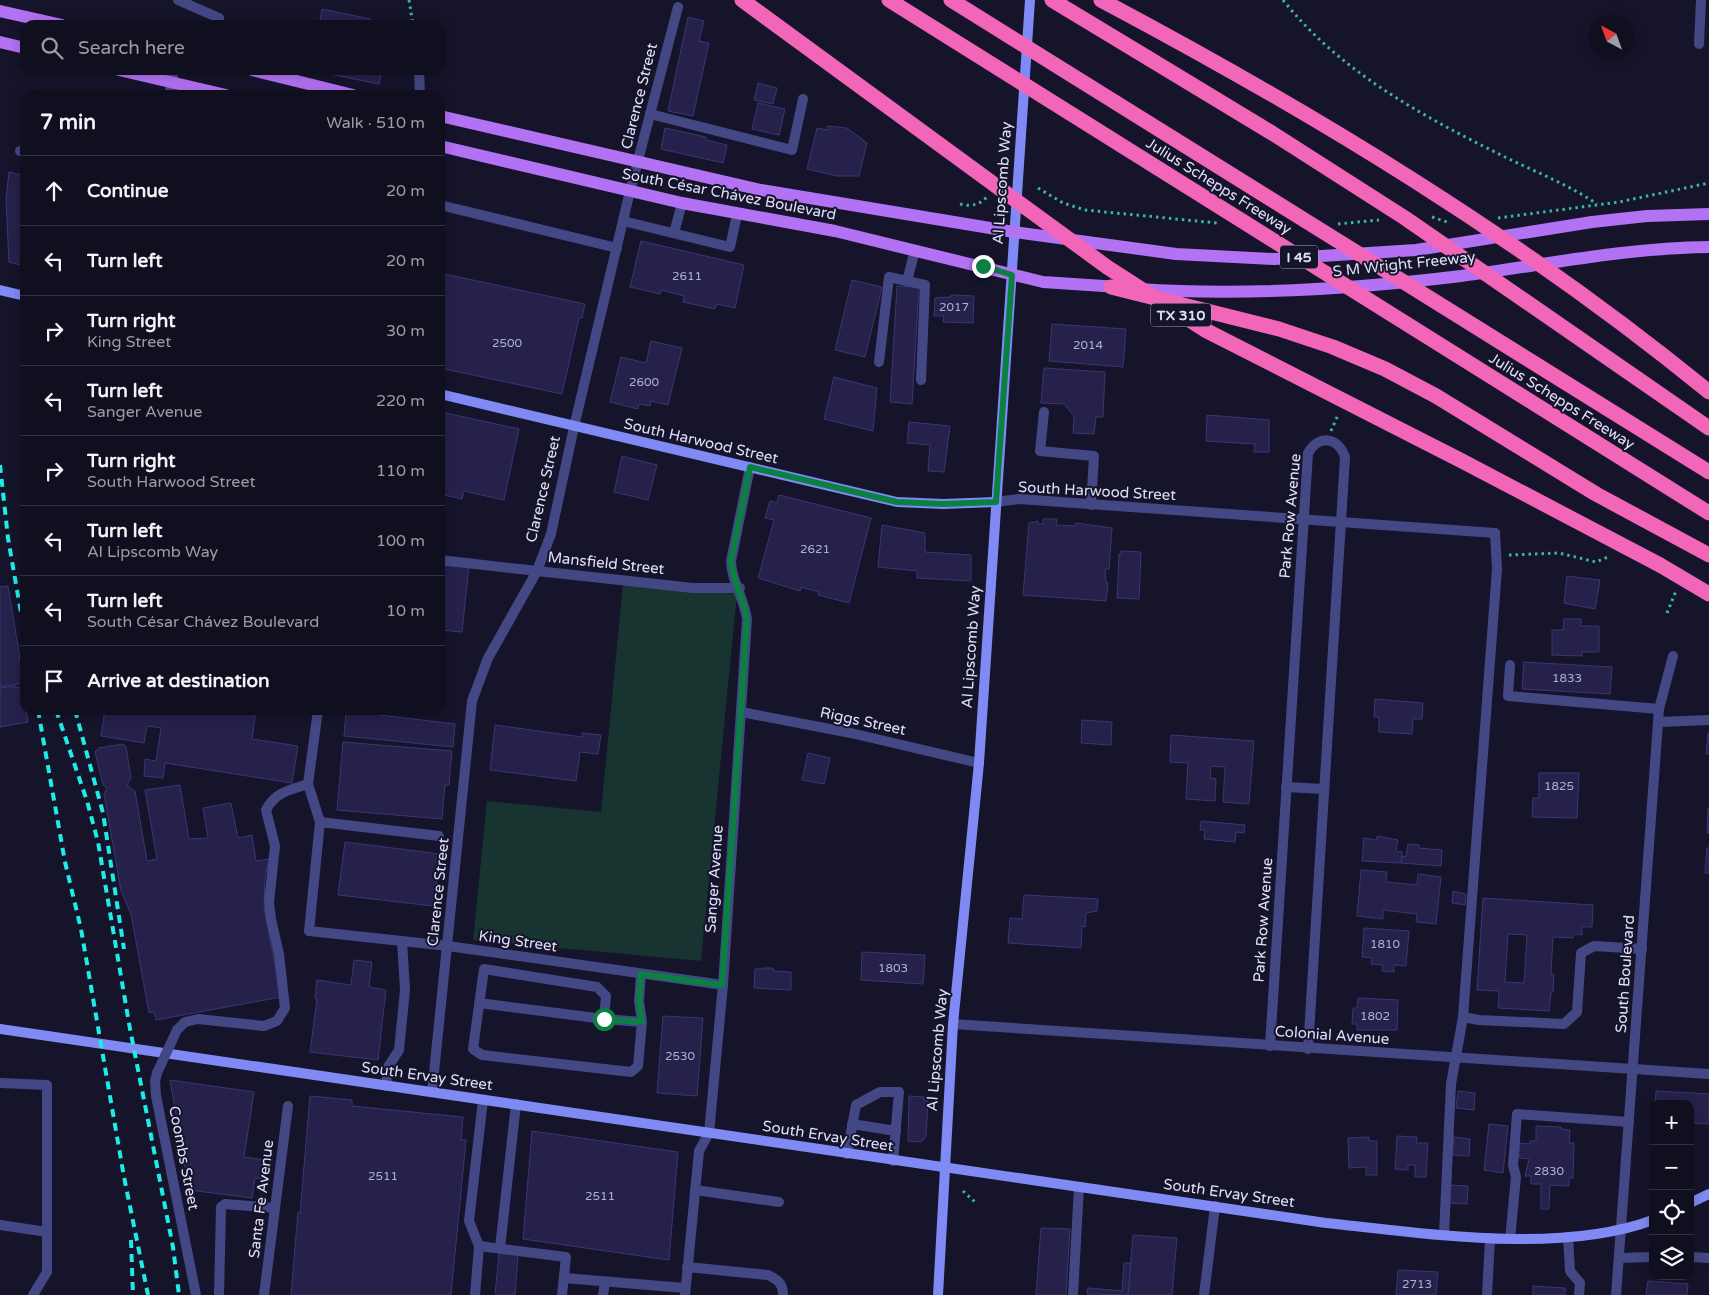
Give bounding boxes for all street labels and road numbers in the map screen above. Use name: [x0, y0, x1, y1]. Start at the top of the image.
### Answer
street label: Clarence Street: [617, 41, 661, 151]
street label: Al Lipscomb Way: [989, 121, 1015, 245]
street label: Julius Schepps Freeway: [1143, 134, 1295, 238]
street label: South César Chávez Boulevard: [620, 164, 838, 224]
road number: I 45: [1280, 246, 1318, 268]
street label: S M Wright Freeway: [1332, 248, 1476, 280]
road number: TX 310: [1151, 304, 1211, 326]
street label: Julius Schepps Freeway: [1486, 349, 1638, 453]
street label: South Harwood Street: [622, 414, 780, 468]
street label: Clarence Street: [522, 434, 564, 544]
street label: Park Row Avenue: [1276, 453, 1304, 579]
street label: South Harwood Street: [1018, 478, 1177, 504]
street label: Mansfield Street: [547, 548, 666, 578]
street label: Al Lipscomb Way: [958, 585, 984, 709]
street label: Riggs Street: [818, 703, 908, 739]
street label: Sanger Avenue: [701, 824, 727, 934]
street label: Clarence Street: [423, 837, 453, 947]
street label: Park Row Avenue: [1250, 857, 1276, 983]
street label: South Boulevard: [1612, 914, 1638, 1034]
street label: King Street: [478, 927, 559, 955]
street label: Al Lipscomb Way: [923, 988, 951, 1112]
street label: Colonial Avenue: [1274, 1022, 1390, 1048]
street label: South Ervay Street: [360, 1058, 494, 1094]
street label: Coombs Street: [165, 1104, 203, 1212]
street label: South Ervay Street: [761, 1117, 895, 1155]
street label: Santa Fe Avenue: [245, 1139, 277, 1259]
street label: South Ervay Street: [1162, 1175, 1296, 1211]

